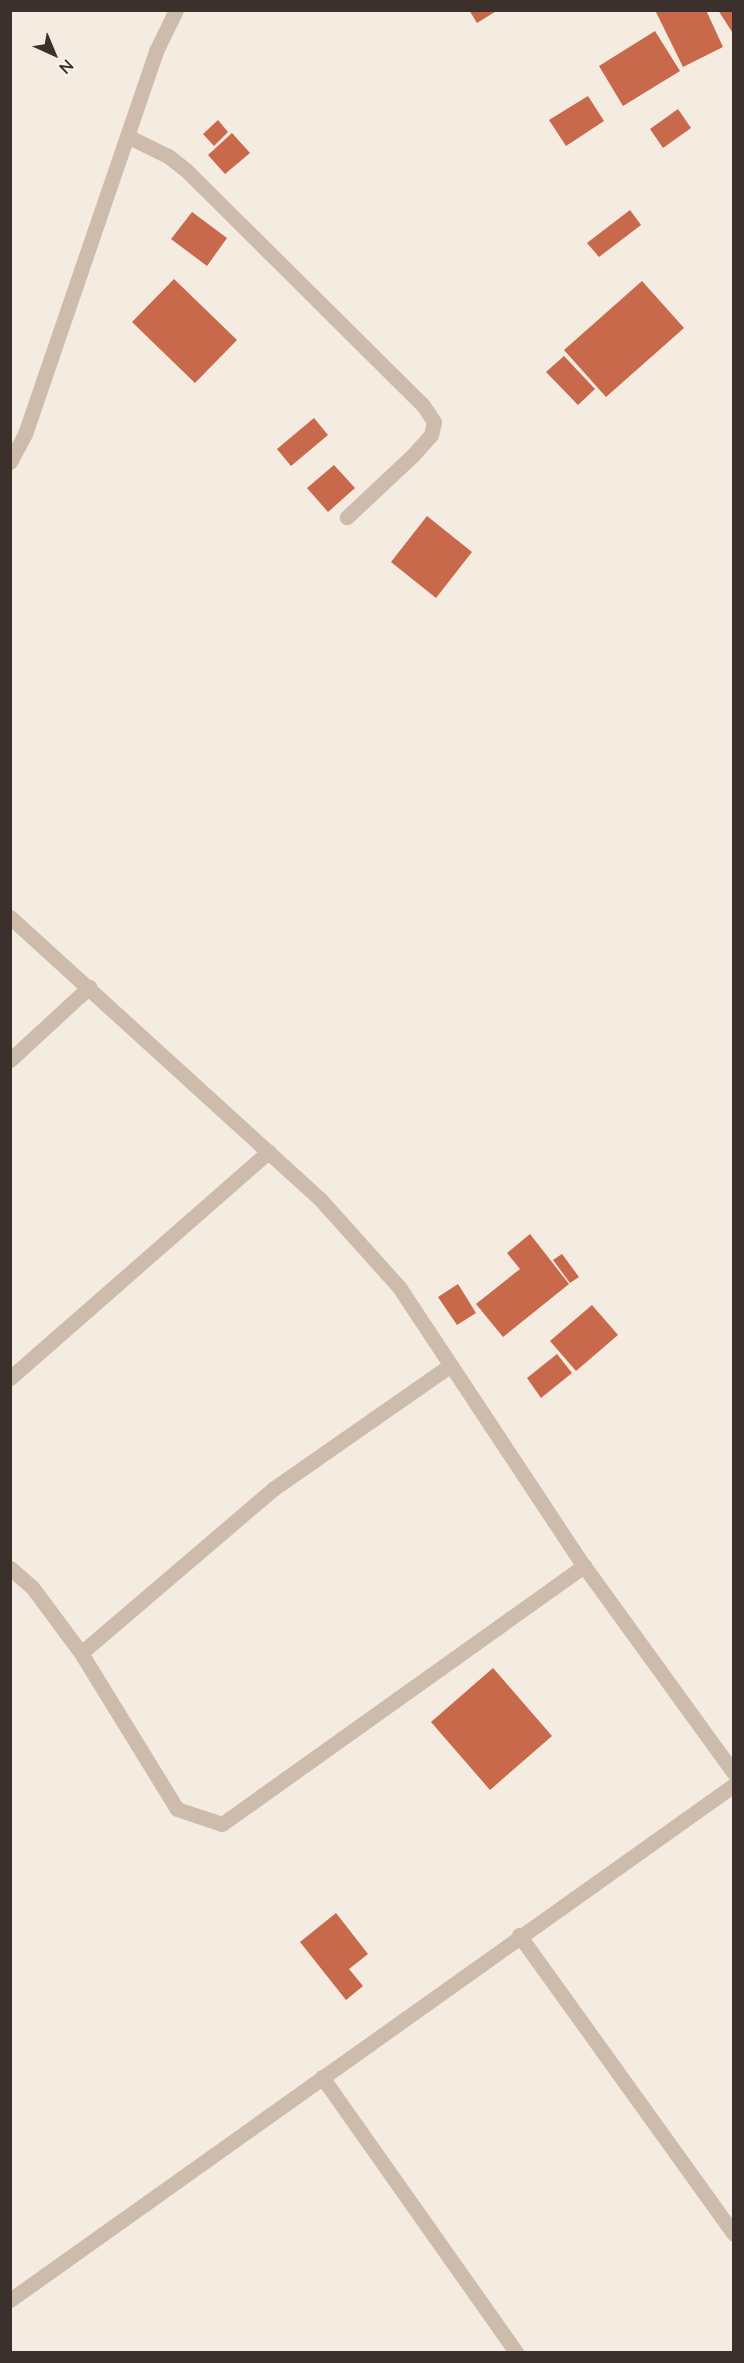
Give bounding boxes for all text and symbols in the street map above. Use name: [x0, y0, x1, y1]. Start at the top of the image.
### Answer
north arrow: [24, 24, 84, 84]
text: N: [56, 56, 78, 78]

